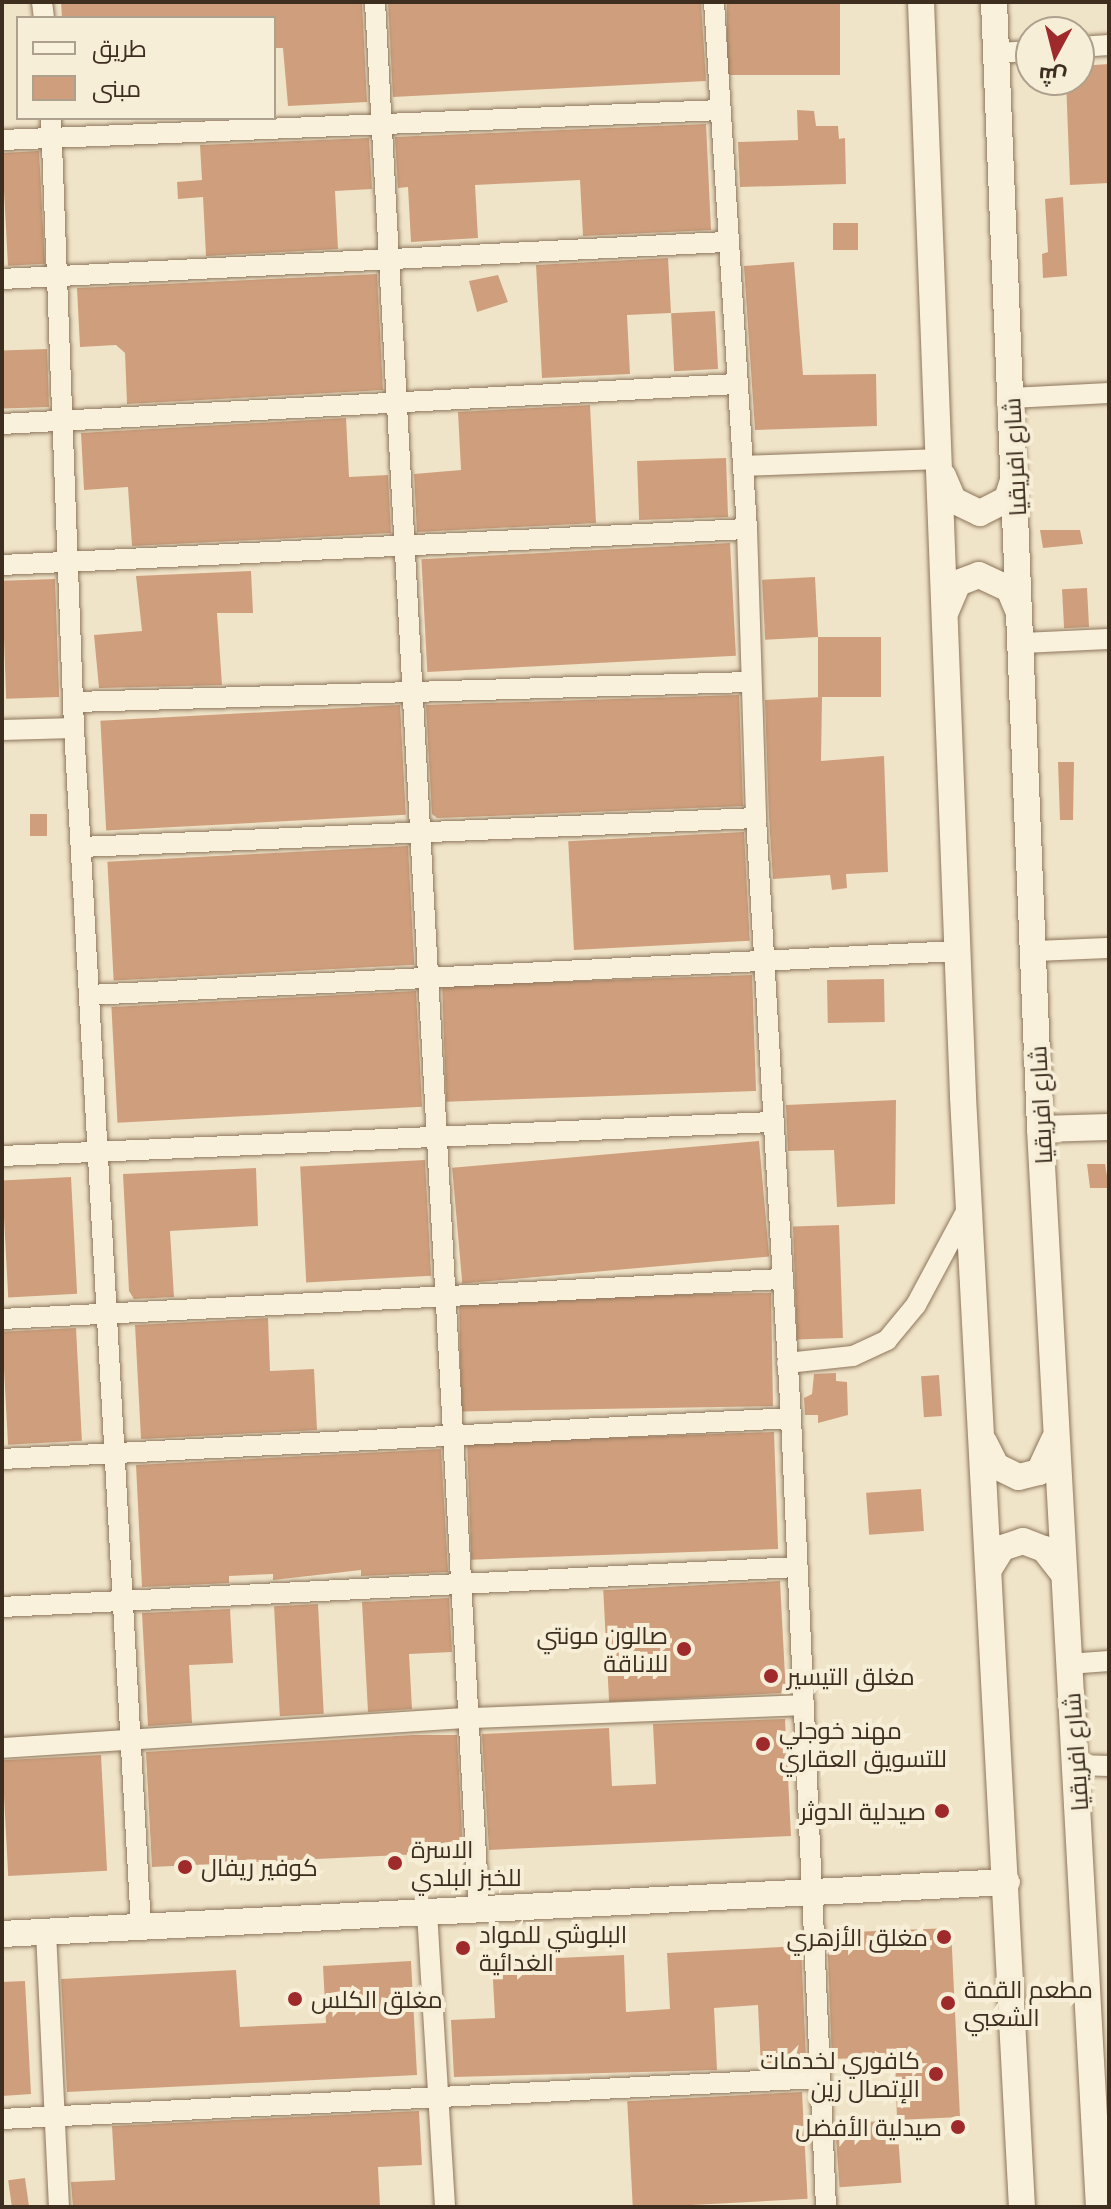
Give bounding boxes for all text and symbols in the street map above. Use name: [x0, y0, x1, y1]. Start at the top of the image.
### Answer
legend: [16, 16, 276, 120]
north arrow: [1015, 16, 1095, 96]
text: طريق: [92, 31, 147, 63]
text: ش: [1036, 61, 1068, 94]
text: مبنى: [92, 71, 141, 103]
street label: شارع افريقيا: [997, 397, 1031, 517]
street label: شارع افريقيا: [1023, 1045, 1057, 1165]
place label: صالون مونتي للاناقة: [536, 1621, 668, 1677]
marker: صالون مونتي للاناقة: [675, 1640, 693, 1658]
place label: مغلق التيسير: [787, 1662, 915, 1690]
marker: مغلق التيسير: [762, 1667, 780, 1685]
street label: شارع افريقيا: [1057, 1692, 1093, 1812]
place label: مهند خوجلي للتسويق العقاري: [779, 1716, 947, 1772]
marker: مهند خوجلي للتسويق العقاري: [754, 1735, 772, 1753]
place label: صيدلية الدوثر: [800, 1797, 926, 1825]
marker: صيدلية الدوثر: [933, 1802, 951, 1820]
place label: الاسرة للخبز البلدي: [411, 1835, 521, 1891]
place label: كوفير ريفال: [201, 1853, 318, 1881]
marker: الاسرة للخبز البلدي: [386, 1854, 404, 1872]
marker: كوفير ريفال: [176, 1858, 194, 1876]
place label: البلوشي للمواد الغدائية: [479, 1920, 627, 1976]
place label: مغلق الأزهري: [786, 1923, 928, 1951]
marker: مغلق الأزهري: [935, 1928, 953, 1946]
marker: البلوشي للمواد الغدائية: [454, 1939, 472, 1957]
place label: مطعم القمة الشعبي: [964, 1975, 1093, 2031]
place label: مغلق الكلس: [311, 1985, 443, 2013]
marker: مغلق الكلس: [286, 1990, 304, 2008]
marker: مطعم القمة الشعبي: [939, 1994, 957, 2012]
place label: كافوري لخدمات الإتصال زين: [760, 2046, 920, 2102]
marker: كافوري لخدمات الإتصال زين: [927, 2065, 945, 2083]
place label: صيدلية الأفضل: [795, 2113, 942, 2141]
marker: صيدلية الأفضل: [949, 2118, 967, 2136]

